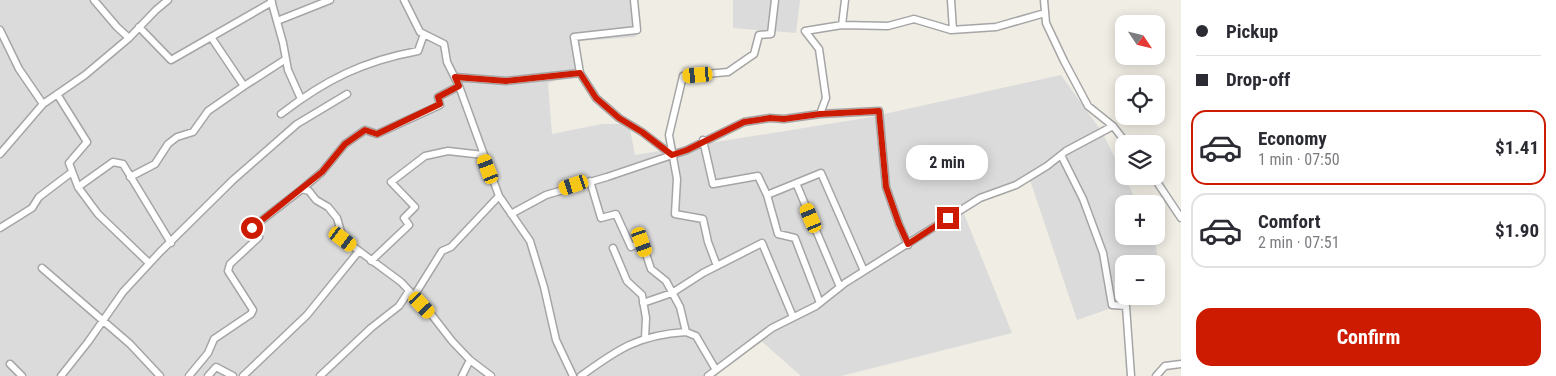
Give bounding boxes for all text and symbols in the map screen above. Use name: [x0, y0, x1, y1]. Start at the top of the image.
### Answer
north arrow: [1115, 15, 1165, 65]
map controls: [1115, 15, 1165, 305]
text: Pickup: [1226, 20, 1278, 43]
car: [682, 66, 713, 84]
text: Drop-off: [1226, 68, 1290, 91]
button: locate: [1115, 75, 1165, 125]
icon: car: [1198, 125, 1243, 170]
text: Economy: [1258, 127, 1327, 150]
button: layers: [1115, 135, 1165, 185]
text: $1.41: [1495, 136, 1539, 159]
callout: 2 min: [907, 146, 989, 180]
text: 1 min · 07:50: [1258, 150, 1340, 169]
car: [475, 152, 500, 186]
text: 2 min: [929, 153, 965, 172]
car: [557, 173, 590, 197]
button: +: [1115, 195, 1165, 245]
car: [798, 201, 823, 235]
route end: [937, 207, 959, 229]
icon: car: [1198, 208, 1243, 253]
text: Comfort: [1258, 210, 1321, 233]
route start: [241, 217, 263, 239]
text: $1.90: [1495, 219, 1539, 242]
car: [326, 224, 359, 254]
car: [630, 225, 653, 259]
text: 2 min · 07:51: [1258, 233, 1340, 252]
button: −: [1115, 255, 1165, 305]
car: [406, 289, 437, 321]
button: Confirm: [1196, 308, 1541, 366]

